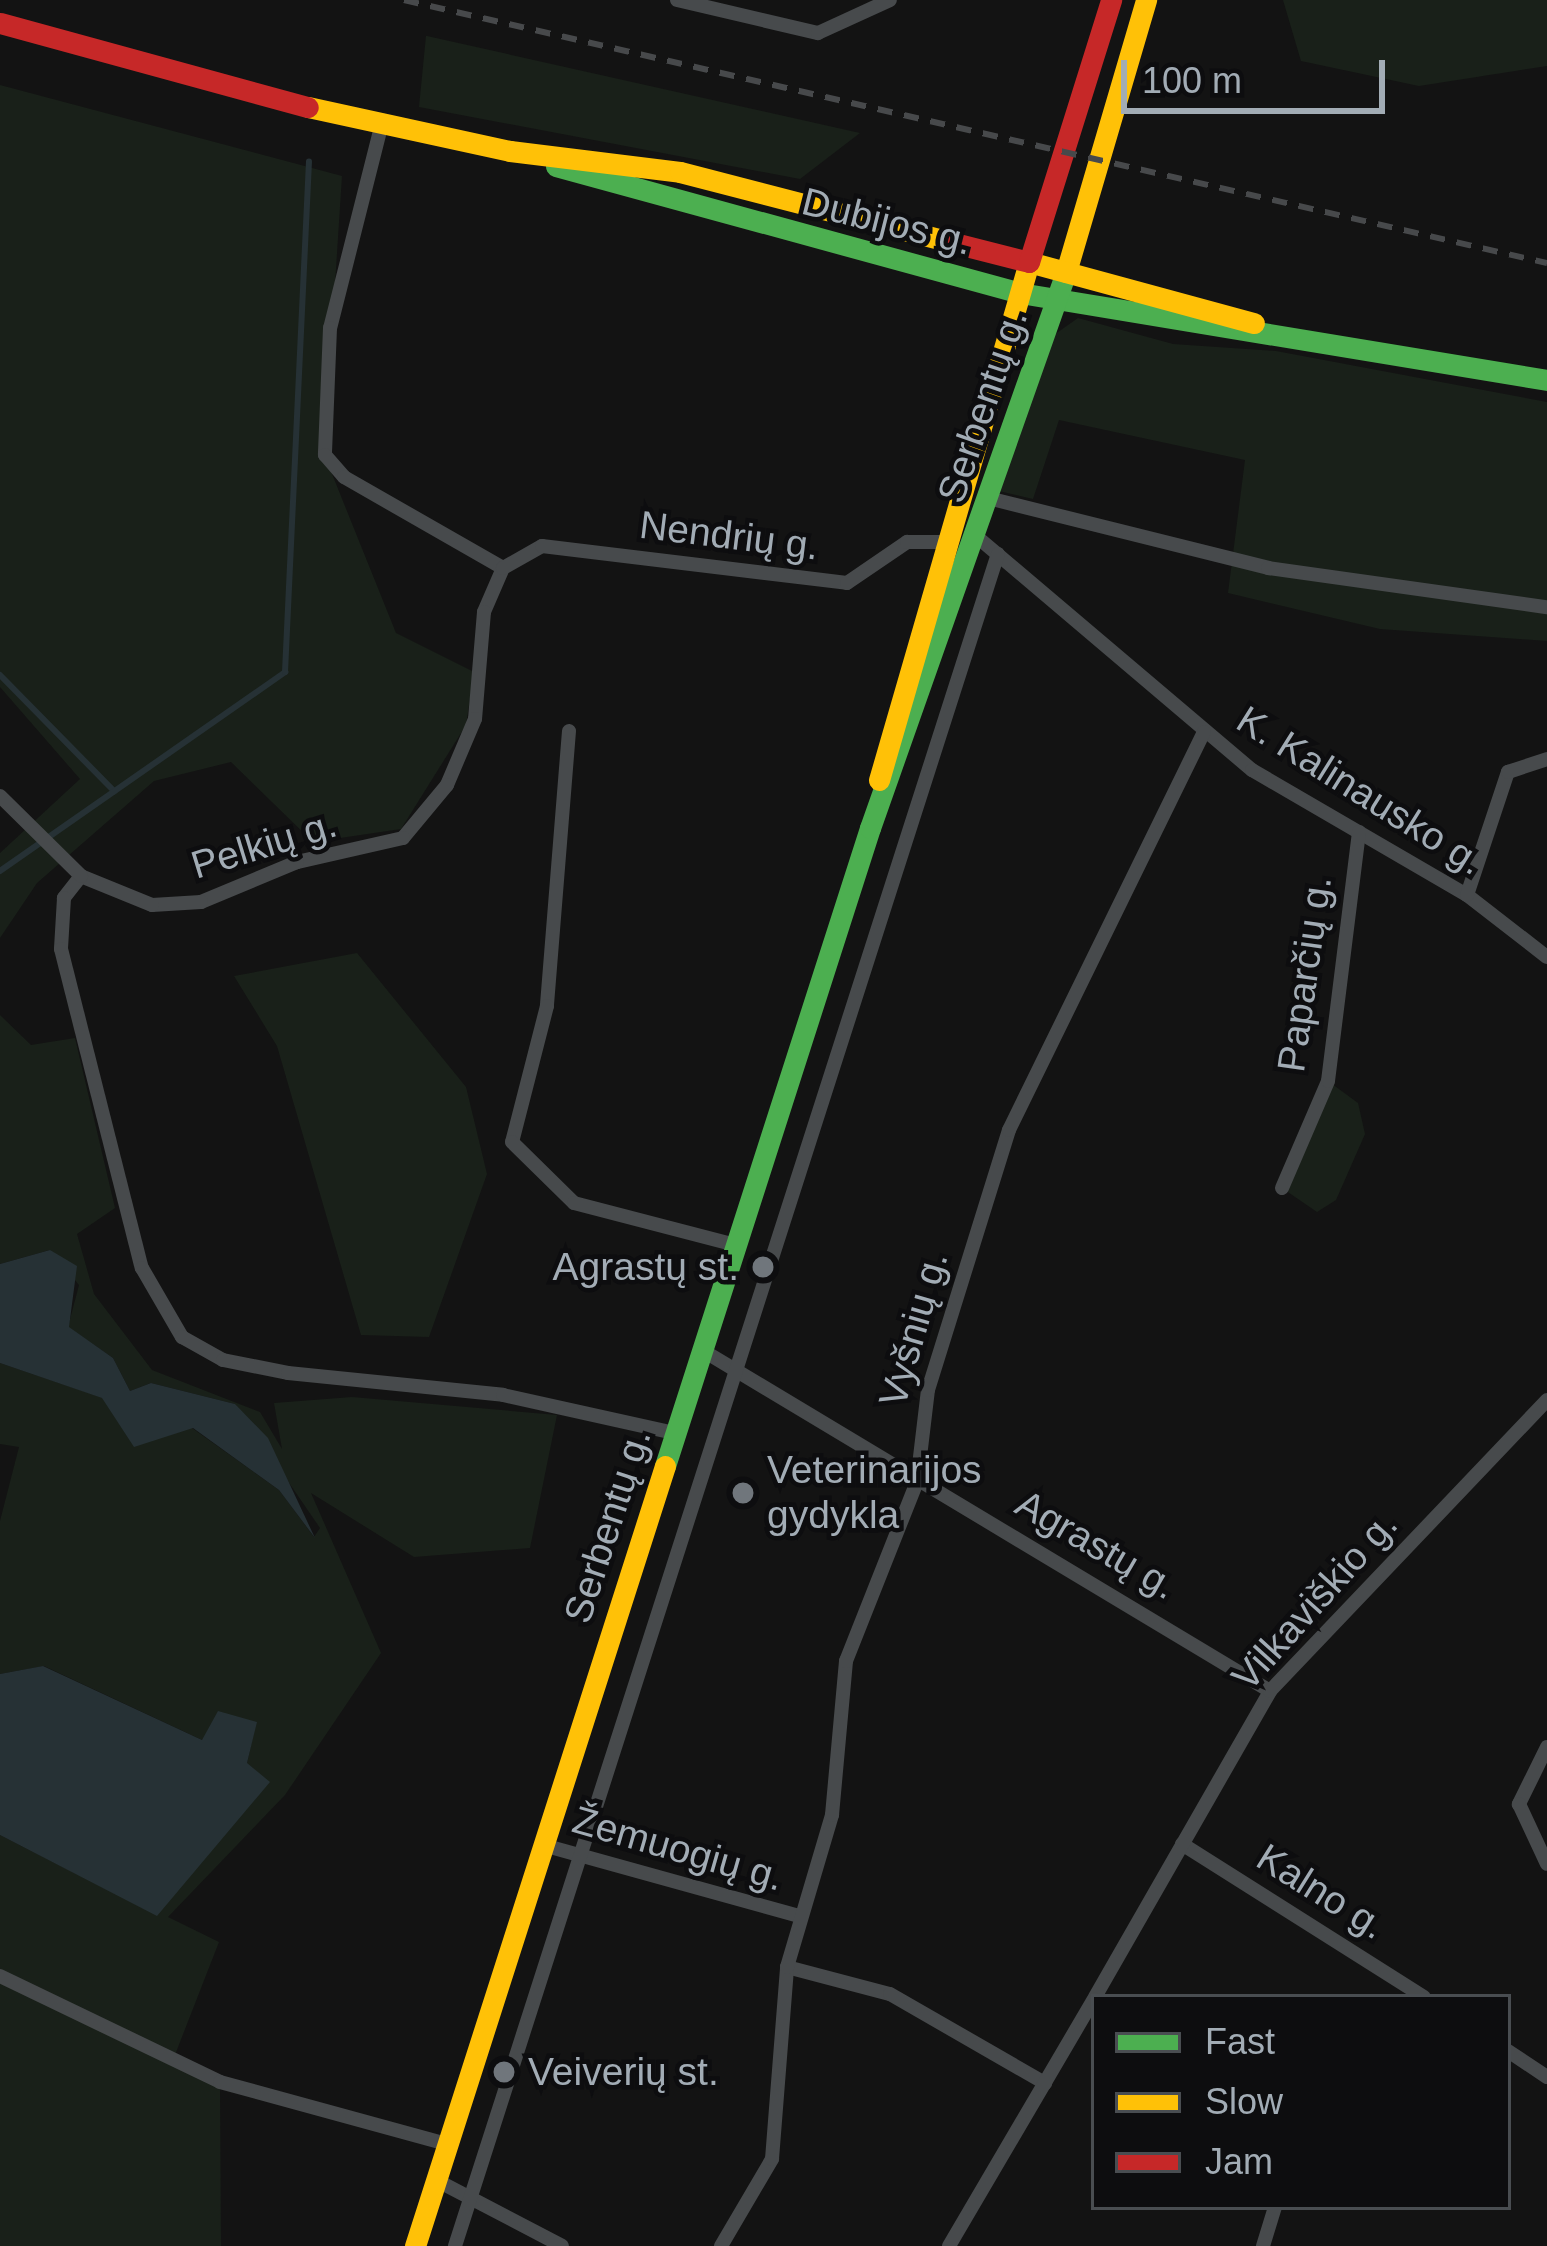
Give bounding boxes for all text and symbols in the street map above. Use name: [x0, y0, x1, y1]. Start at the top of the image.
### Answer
scale bar: [1127, 36, 1391, 110]
text: 100 m: [1142, 60, 1242, 101]
street label: Dubijos g.: [797, 178, 977, 266]
street label: Serbentų g.: [928, 303, 1038, 509]
street label: Nendrių g.: [637, 502, 821, 570]
street label: K. Kalinausko g.: [1228, 696, 1492, 886]
street label: Pelkių g.: [186, 801, 342, 889]
street label: Paparčių g.: [1268, 873, 1342, 1075]
place label: Agrastų st.: [553, 1244, 739, 1290]
street label: Vyšnių g.: [870, 1246, 958, 1412]
marker: Agrastų st.: [750, 1254, 776, 1280]
street label: Serbentų g.: [555, 1423, 661, 1629]
place label: Veterinarijos gydykla: [767, 1448, 982, 1539]
marker: Veterinarijos gydykla: [730, 1480, 756, 1506]
street label: Agrastų g.: [1007, 1480, 1185, 1610]
street label: Vilkaviškio g.: [1222, 1502, 1408, 1700]
street label: Žemuogių g.: [567, 1797, 789, 1901]
street label: Kalno g.: [1248, 1834, 1394, 1950]
legend: [1091, 1994, 1511, 2210]
text: Fast: [1205, 2021, 1275, 2062]
place label: Veiverių st.: [528, 2049, 719, 2095]
marker: Veiverių st.: [491, 2059, 517, 2085]
text: Slow: [1205, 2081, 1283, 2122]
text: Jam: [1205, 2141, 1273, 2182]

